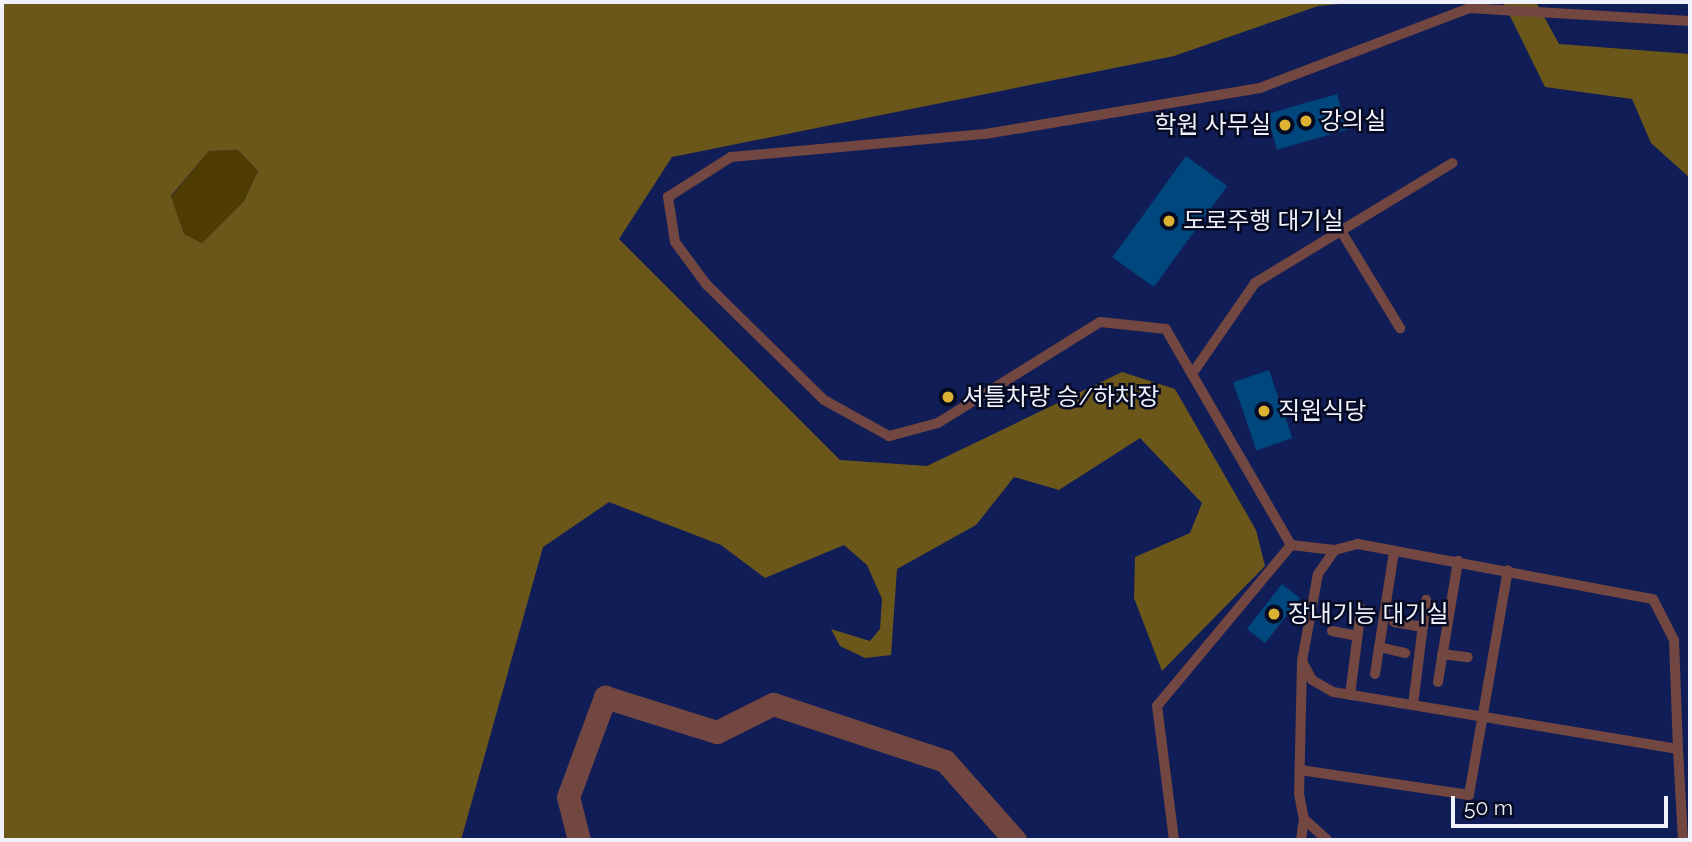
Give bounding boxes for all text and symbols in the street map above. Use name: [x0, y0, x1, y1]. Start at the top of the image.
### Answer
place label: 강의실: [1320, 107, 1386, 135]
place label: 학원 사무실: [1154, 111, 1271, 139]
marker: 강의실: [1298, 113, 1314, 129]
marker: 학원 사무실: [1277, 117, 1293, 133]
place label: 도로주행 대기실: [1183, 207, 1344, 235]
marker: 도로주행 대기실: [1161, 213, 1177, 229]
place label: 셔틀차량 승/하차장: [962, 383, 1159, 411]
marker: 셔틀차량 승/하차장: [940, 389, 956, 405]
place label: 직원식당: [1278, 397, 1366, 425]
marker: 직원식당: [1256, 403, 1272, 419]
place label: 장내기능 대기실: [1288, 600, 1449, 628]
marker: 장내기능 대기실: [1266, 606, 1282, 622]
scale bar: [1454, 782, 1671, 826]
text: 50 m: [1464, 795, 1513, 820]

